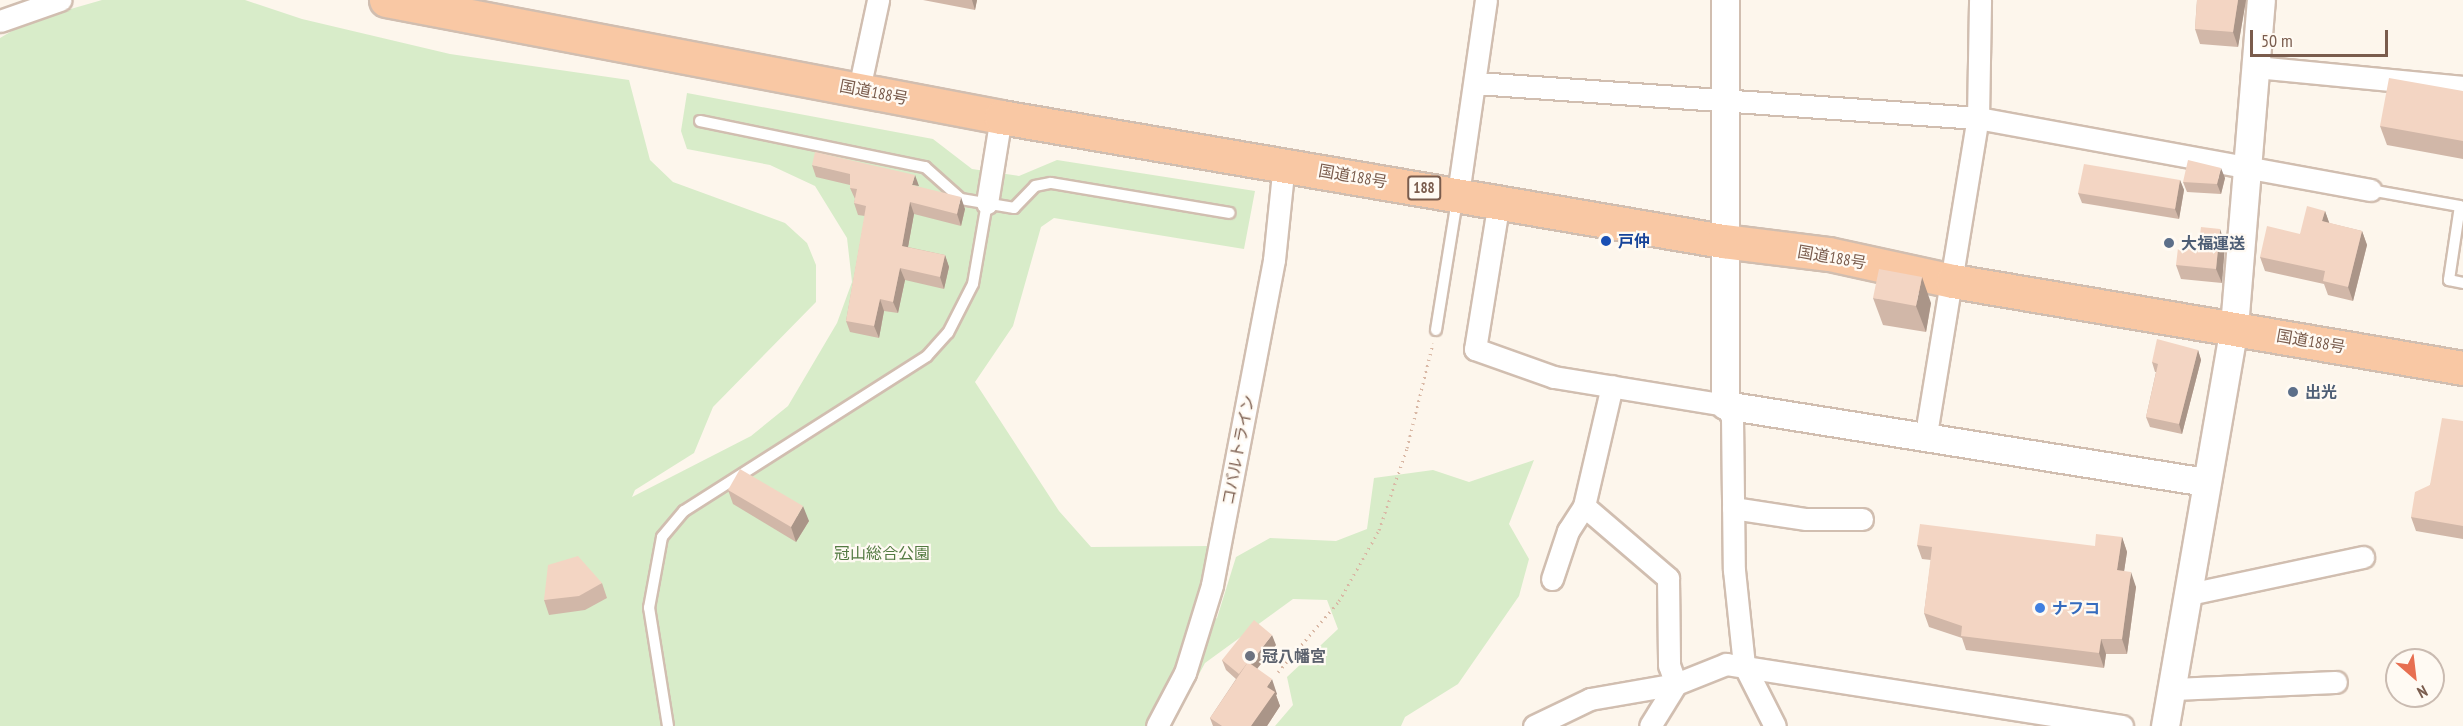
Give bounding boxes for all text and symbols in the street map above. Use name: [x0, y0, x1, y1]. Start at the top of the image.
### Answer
scale bar: [2253, 18, 2391, 56]
text: 50 m: [2261, 29, 2293, 52]
street label: 国道188号: [838, 76, 910, 108]
street label: 国道188号: [1317, 161, 1389, 191]
road number: 188: [1406, 176, 1442, 200]
place label: 戸仲: [1618, 231, 1650, 251]
place label: 大福運送: [2181, 233, 2245, 253]
marker: 戸仲: [1599, 234, 1613, 248]
marker: 大福運送: [2162, 236, 2176, 250]
street label: 国道188号: [1796, 242, 1868, 272]
street label: 国道188号: [2275, 326, 2347, 356]
place label: 出光: [2305, 382, 2337, 402]
marker: 出光: [2286, 385, 2300, 399]
street label: コバルトライン: [1218, 393, 1258, 507]
park label: 冠山総合公園: [834, 543, 930, 563]
place label: ナフコ: [2052, 598, 2100, 618]
marker: ナフコ: [2033, 601, 2047, 615]
place label: 冠八幡宮: [1262, 646, 1326, 666]
north arrow: [2385, 648, 2445, 708]
marker: 冠八幡宮: [1243, 649, 1257, 663]
text: N: [2414, 681, 2431, 703]

